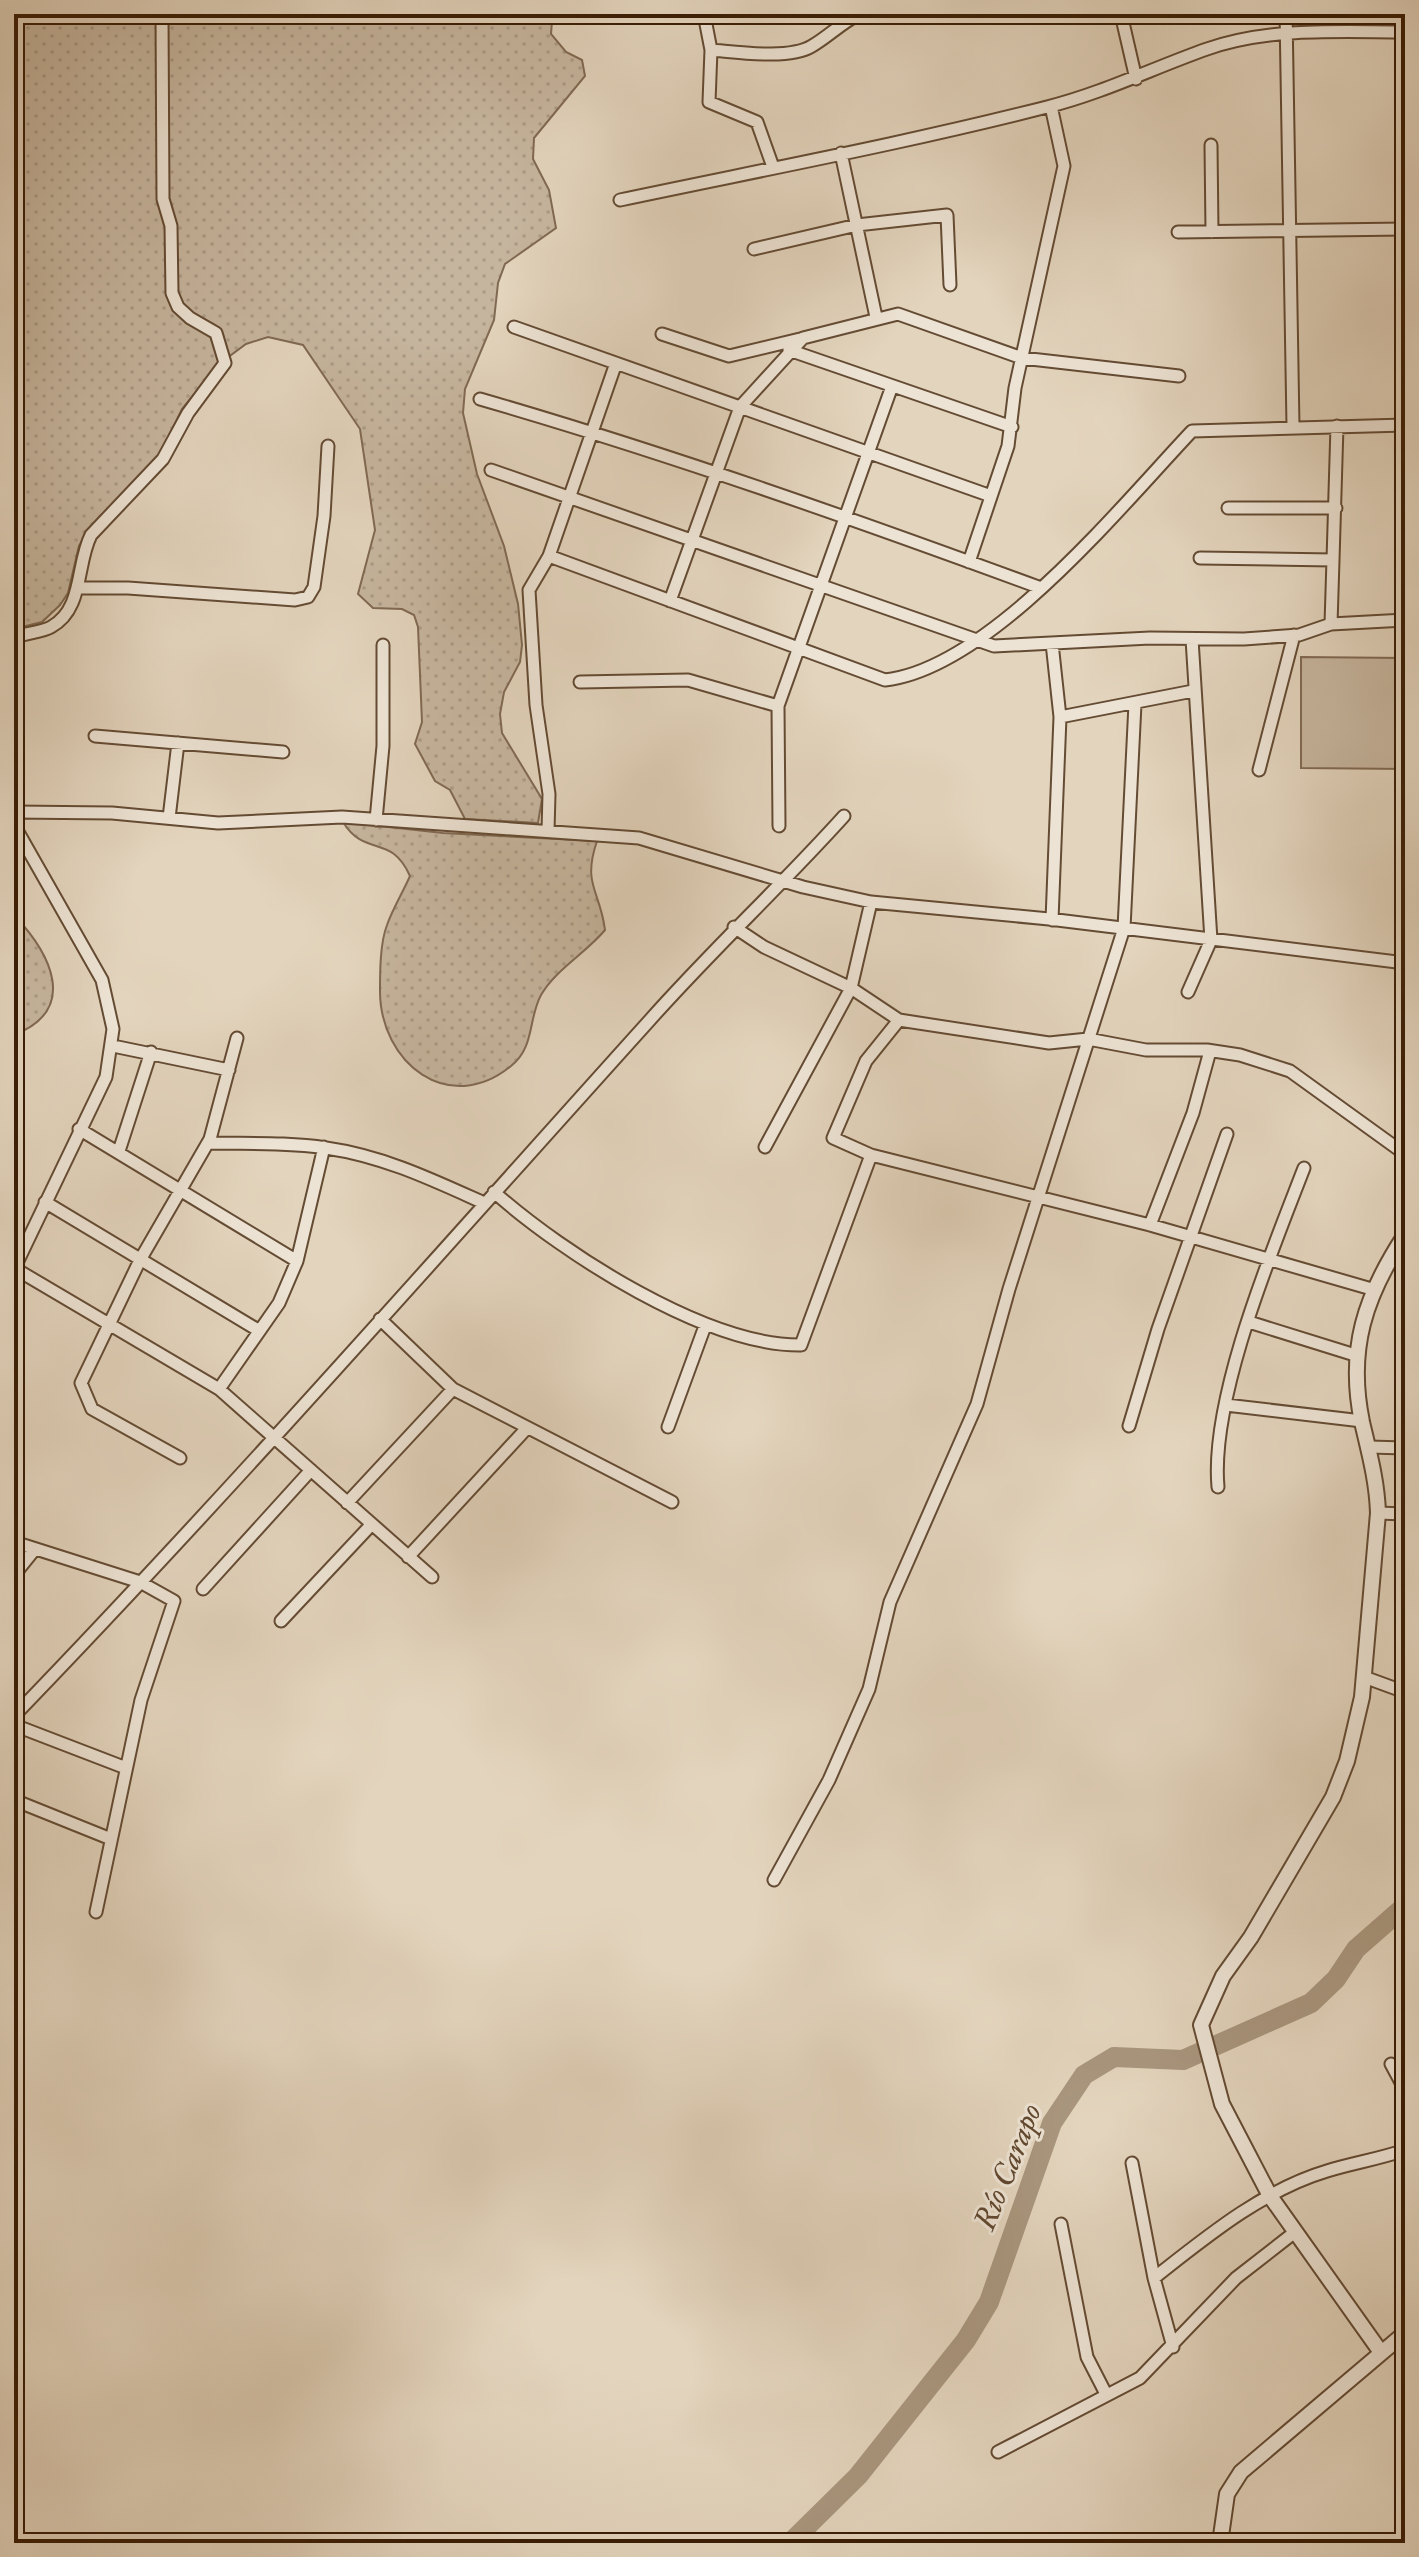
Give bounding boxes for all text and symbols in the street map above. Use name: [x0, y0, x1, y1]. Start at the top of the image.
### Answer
water label: Río Carapo: [966, 2099, 1050, 2236]

